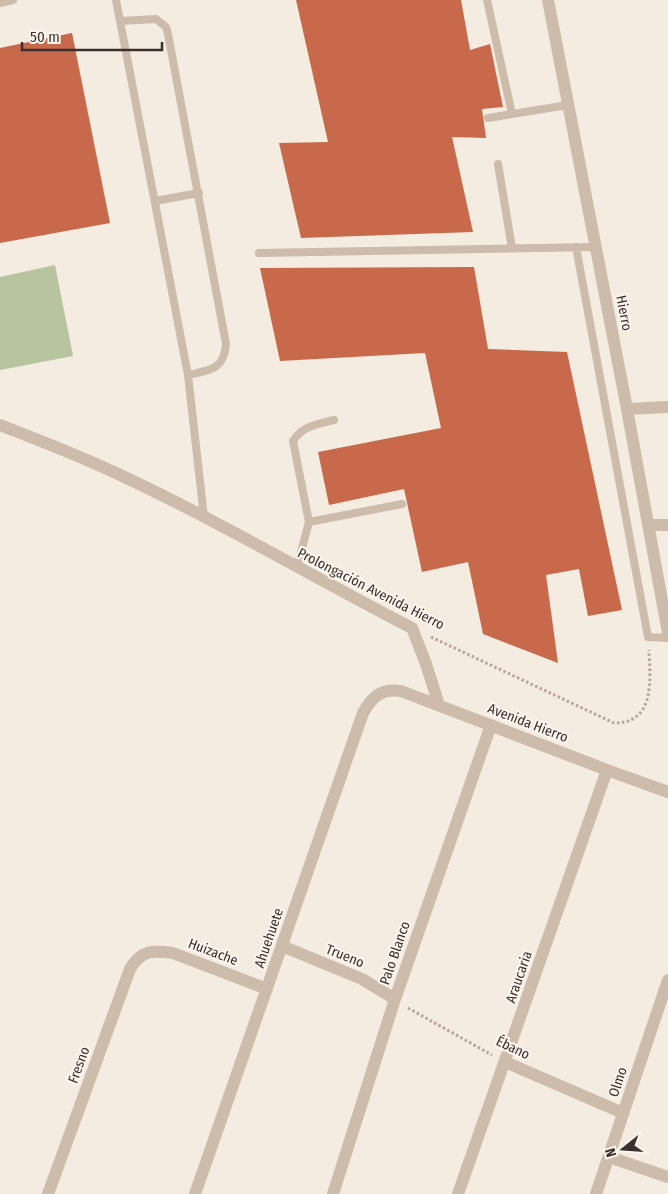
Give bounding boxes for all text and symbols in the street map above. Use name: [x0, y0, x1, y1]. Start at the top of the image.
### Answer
scale bar: [22, 20, 162, 52]
text: 50 m: [30, 28, 60, 46]
street label: Hierro: [612, 294, 636, 332]
street label: Prolongación Avenida Hierro: [295, 544, 447, 634]
street label: Avenida Hierro: [485, 700, 571, 746]
street label: Ahuehuete: [251, 906, 287, 970]
street label: Palo Blanco: [376, 919, 414, 987]
street label: Huizache: [186, 935, 240, 969]
street label: Trueno: [323, 941, 367, 971]
street label: Araucaria: [502, 949, 536, 1005]
street label: Ébano: [493, 1032, 533, 1063]
street label: Fresno: [65, 1044, 93, 1086]
street label: Olmo: [605, 1065, 631, 1099]
north arrow: [598, 1124, 648, 1174]
text: N: [602, 1146, 620, 1159]

